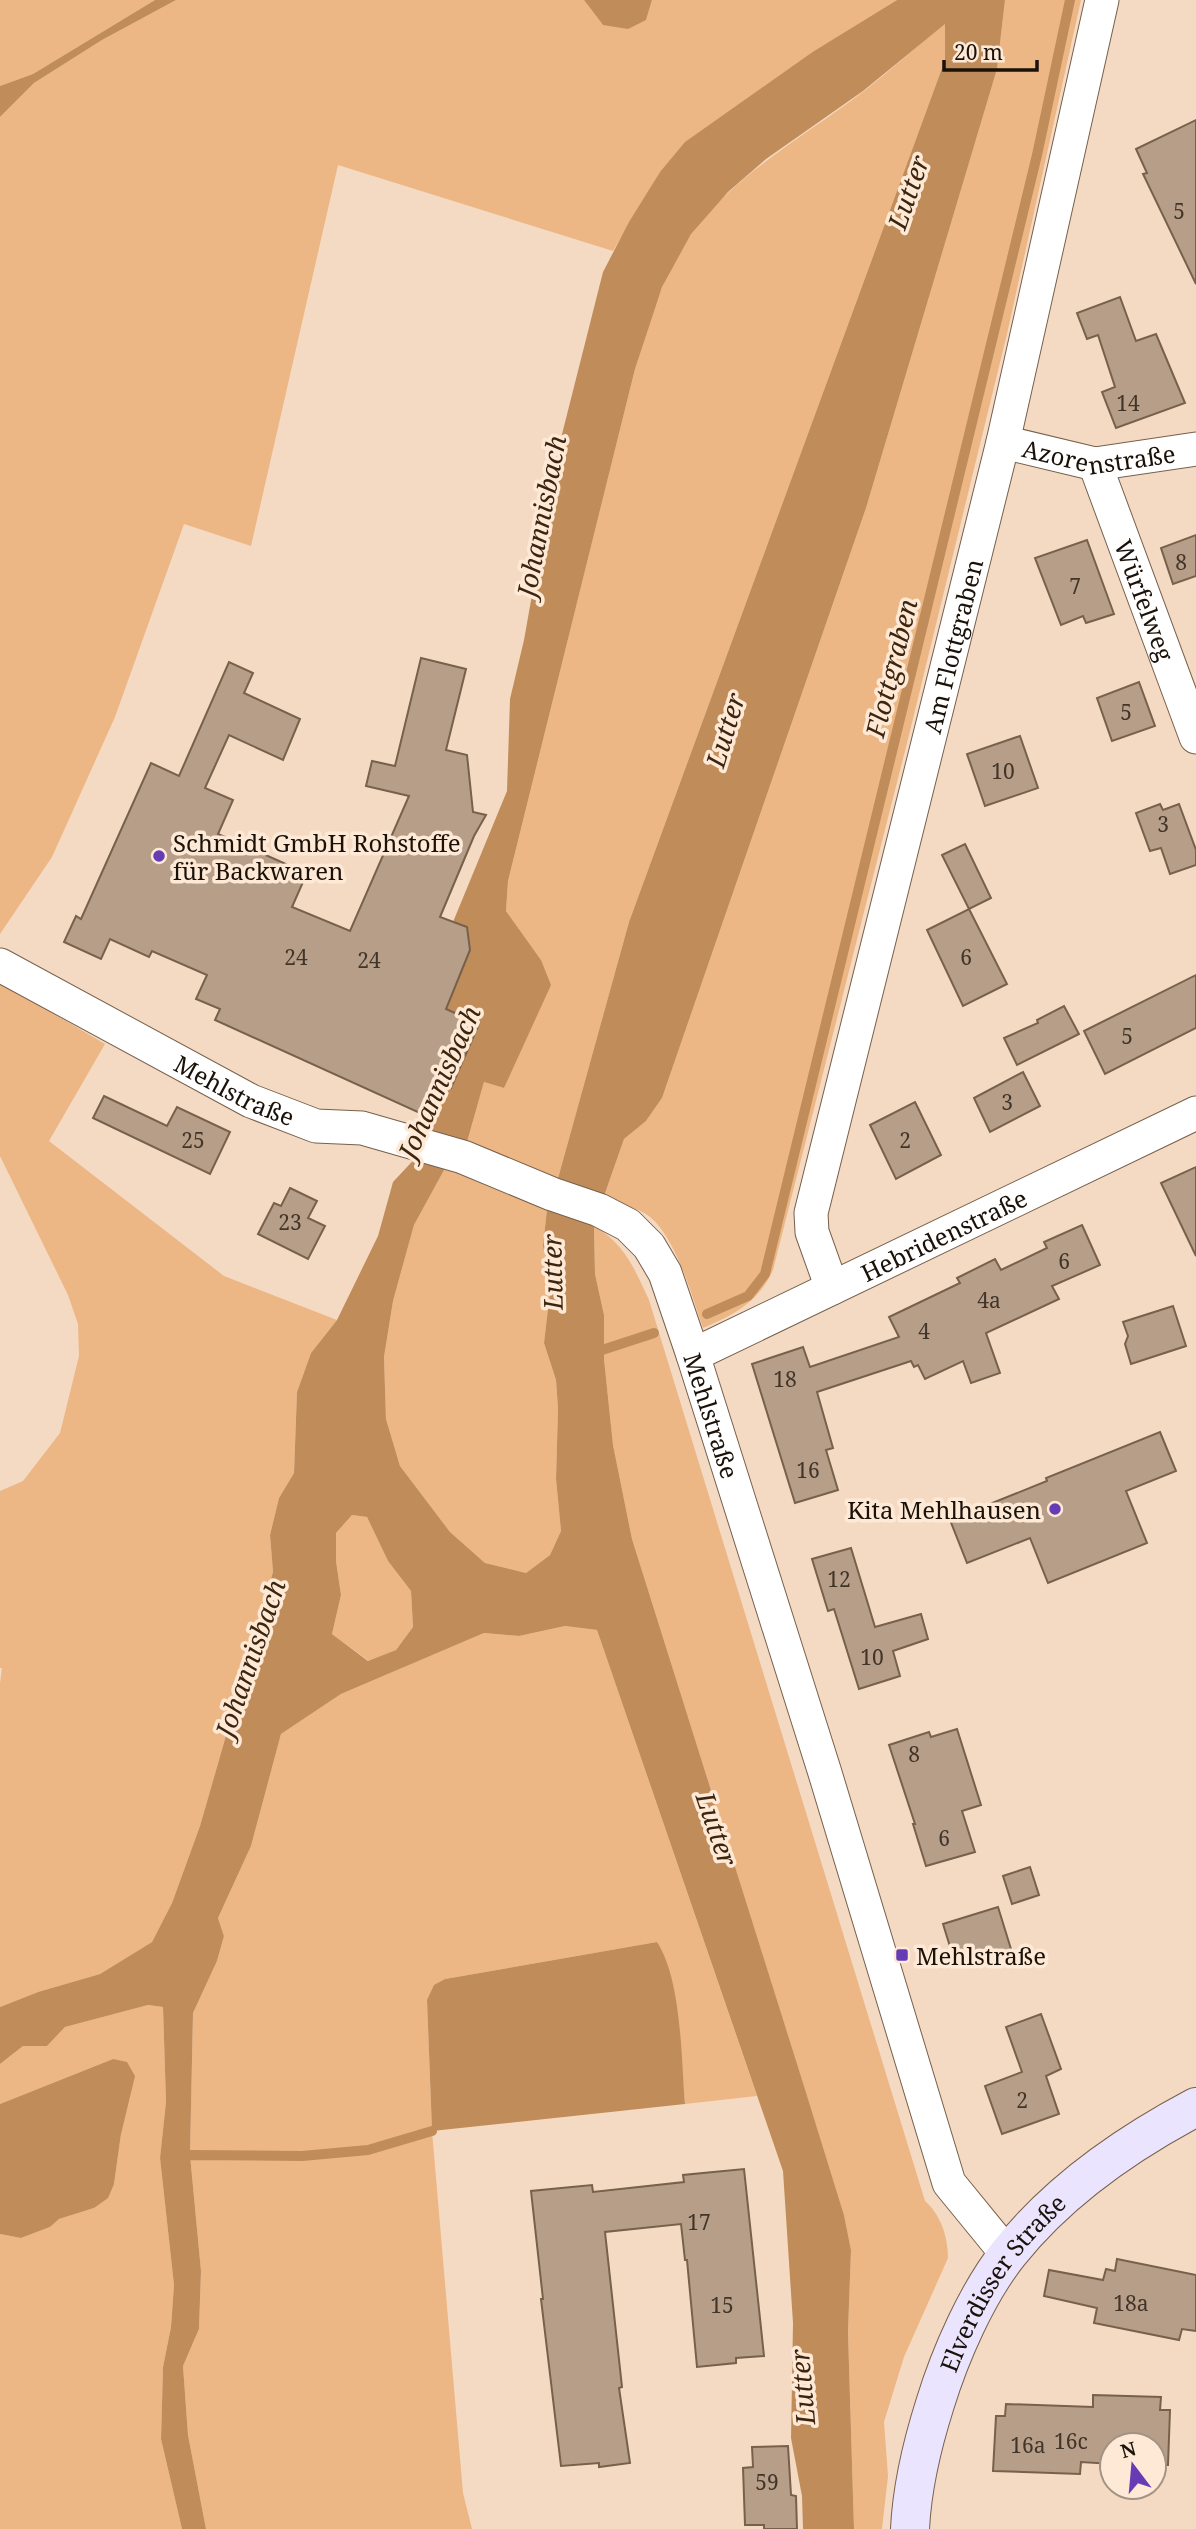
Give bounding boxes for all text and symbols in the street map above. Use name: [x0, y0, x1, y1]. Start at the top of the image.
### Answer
scale bar: [944, 28, 1037, 72]
text: 20 m: [954, 38, 1003, 66]
water label: Lutter: [878, 149, 938, 235]
house number: 5: [1173, 197, 1185, 225]
house number: 14: [1116, 389, 1140, 417]
street label: Azorenstraße: [1019, 431, 1177, 481]
water label: Johannisbach: [507, 432, 574, 605]
street label: Würfelweg: [1108, 535, 1183, 665]
house number: 8: [1175, 548, 1187, 576]
street label: Am Flottgraben: [915, 555, 990, 736]
house number: 7: [1069, 572, 1081, 600]
water label: Flottgraben: [856, 595, 926, 742]
water label: Lutter: [696, 688, 754, 773]
house number: 5: [1120, 698, 1132, 726]
house number: 10: [991, 757, 1015, 785]
house number: 3: [1157, 810, 1169, 838]
place label: Schmidt GmbH Rohstoffe für Backwaren: [173, 826, 461, 887]
marker: Schmidt GmbH Rohstoffe für Backwaren: [151, 848, 167, 864]
house number: 24: [284, 943, 308, 971]
house number: 6: [960, 943, 972, 971]
house number: 24: [357, 946, 381, 974]
water label: Johannisbach: [387, 999, 489, 1169]
house number: 5: [1121, 1022, 1133, 1050]
street label: Mehlstraße: [169, 1046, 299, 1133]
house number: 3: [1001, 1088, 1013, 1116]
house number: 25: [181, 1126, 205, 1154]
house number: 2: [899, 1126, 911, 1154]
street label: Hebridenstraße: [855, 1180, 1032, 1289]
house number: 23: [278, 1208, 302, 1236]
water label: Lutter: [533, 1233, 571, 1311]
house number: 6: [1058, 1247, 1070, 1275]
house number: 4a: [977, 1286, 1001, 1314]
house number: 4: [918, 1317, 930, 1345]
street label: Mehlstraße: [677, 1348, 747, 1482]
house number: 18: [773, 1365, 797, 1393]
house number: 16: [796, 1456, 820, 1484]
place label: Kita Mehlhausen: [847, 1493, 1041, 1526]
marker: Kita Mehlhausen: [1047, 1501, 1063, 1517]
house number: 12: [827, 1565, 851, 1593]
water label: Johannisbach: [205, 1574, 294, 1746]
house number: 10: [860, 1643, 884, 1671]
house number: 8: [908, 1740, 920, 1768]
water label: Lutter: [687, 1786, 747, 1872]
house number: 6: [938, 1824, 950, 1852]
place label: Mehlstraße: [916, 1939, 1046, 1972]
marker: Mehlstraße: [894, 1947, 910, 1963]
house number: 2: [1016, 2086, 1028, 2114]
street label: Elverdisser Straße: [931, 2186, 1072, 2376]
house number: 17: [687, 2208, 711, 2236]
house number: 18a: [1113, 2289, 1149, 2317]
house number: 15: [710, 2291, 734, 2319]
water label: Lutter: [781, 2347, 823, 2427]
house number: 16c: [1054, 2427, 1088, 2455]
house number: 16a: [1010, 2431, 1046, 2459]
north arrow: [1098, 2431, 1168, 2501]
text: N: [1118, 2435, 1139, 2464]
house number: 59: [755, 2468, 779, 2496]

